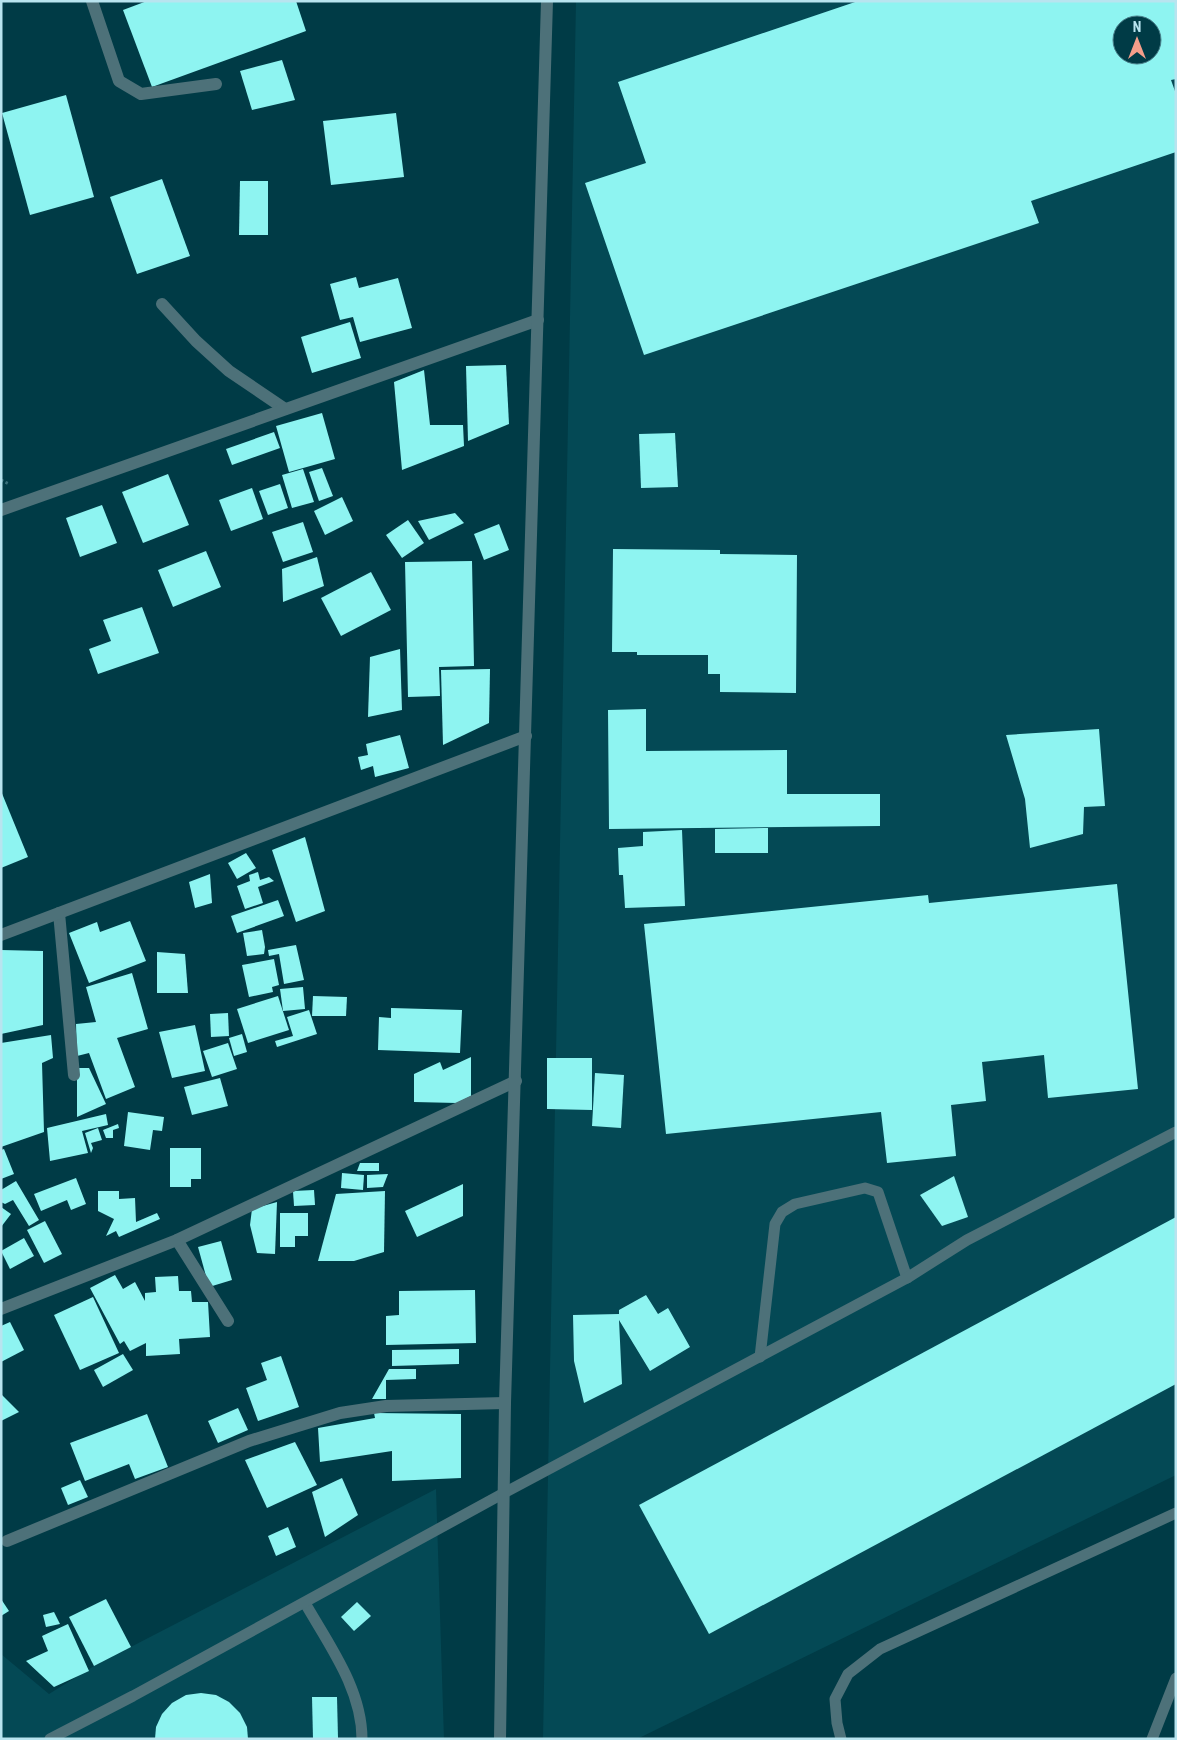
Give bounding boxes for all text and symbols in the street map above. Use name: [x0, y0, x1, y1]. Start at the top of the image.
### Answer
north arrow: [1112, 15, 1162, 65]
text: N: [1133, 19, 1141, 35]

